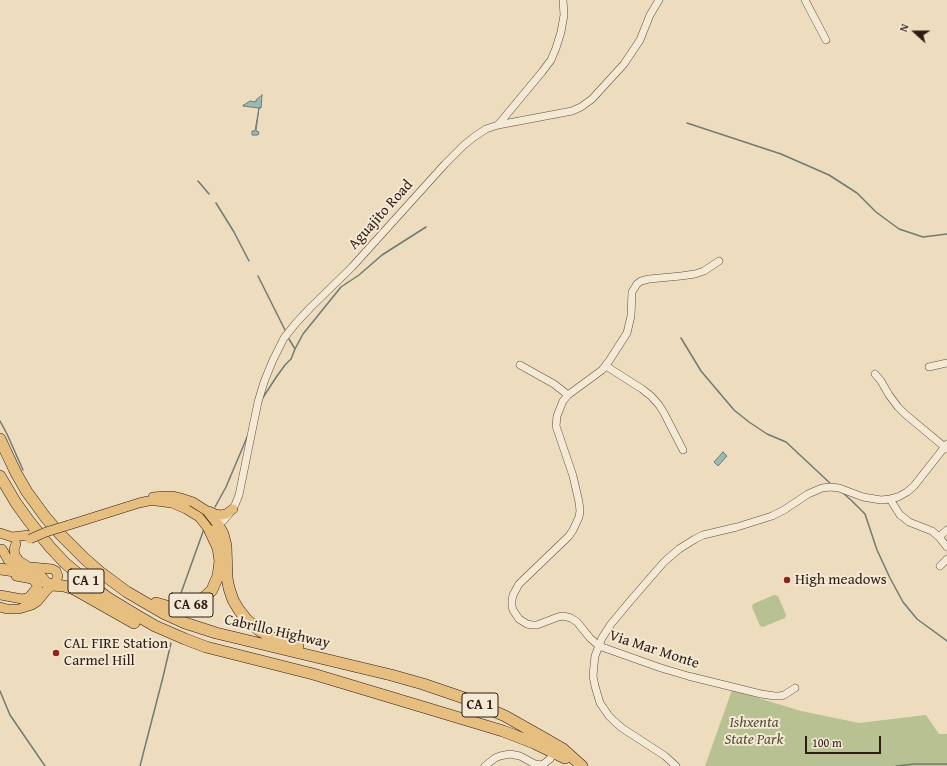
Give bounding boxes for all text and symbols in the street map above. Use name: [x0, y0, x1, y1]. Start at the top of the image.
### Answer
north arrow: [895, 12, 935, 52]
text: N: [895, 21, 913, 34]
street label: Aguajito Road: [345, 176, 417, 254]
road number: CA 1: [68, 569, 104, 593]
place label: High meadows: [795, 571, 887, 589]
marker: High meadows: [782, 575, 792, 585]
road number: CA 68: [169, 593, 213, 617]
street label: Cabrillo Highway: [222, 611, 332, 653]
street label: Via Mar Monte: [607, 627, 701, 673]
place label: CAL FIRE Station Carmel Hill: [64, 635, 168, 670]
marker: CAL FIRE Station Carmel Hill: [51, 648, 61, 658]
road number: CA 1: [462, 693, 498, 717]
park label: Ishxenta State Park: [725, 714, 783, 749]
scale bar: [807, 728, 883, 754]
text: 100 m: [812, 734, 842, 751]

